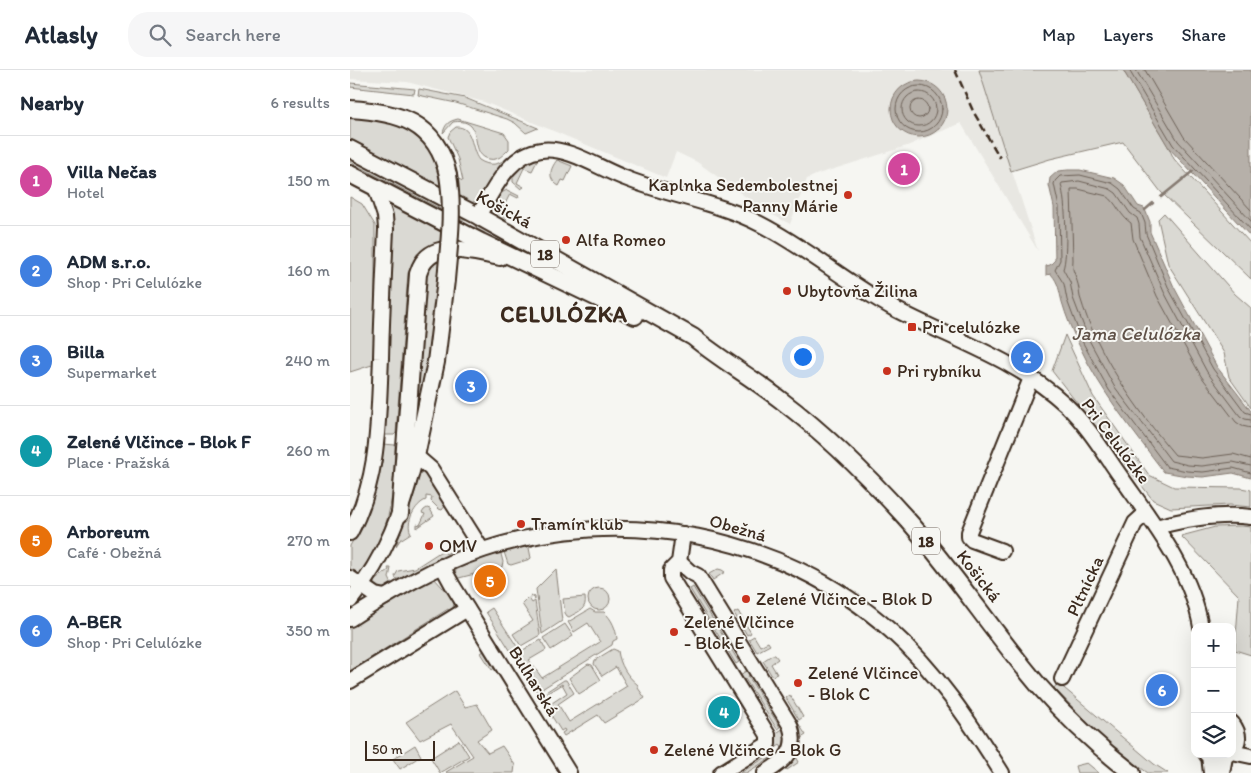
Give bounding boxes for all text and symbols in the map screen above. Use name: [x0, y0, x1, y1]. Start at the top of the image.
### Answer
search box: [128, 12, 478, 57]
text: Atlasly: [25, 20, 98, 49]
icon: search: [146, 21, 174, 49]
text: Search here: [186, 23, 281, 46]
text: Map: [1042, 24, 1075, 46]
text: Layers: [1103, 24, 1153, 46]
text: Share: [1181, 24, 1226, 46]
text: Nearby: [20, 90, 84, 115]
text: 6 results: [270, 93, 330, 112]
pin: 1: [888, 150, 920, 188]
text: Villa Nečas: [67, 160, 157, 183]
text: 1: [32, 171, 40, 190]
text: 150 m: [287, 171, 330, 190]
place label: Kaplnka Sedembolestnej Panny Márie: [648, 174, 838, 217]
text: Hotel: [67, 183, 104, 202]
street label: Košická: [472, 185, 536, 234]
marker: Kaplnka Sedembolestnej Panny Márie: [842, 189, 854, 201]
place label: Alfa Romeo: [576, 229, 666, 251]
marker: Alfa Romeo: [560, 234, 572, 246]
road number: 18: [531, 240, 559, 268]
text: ADM s.r.o.: [67, 250, 151, 273]
text: 2: [32, 261, 40, 280]
text: 160 m: [287, 261, 330, 280]
text: Shop · Pri Celulózke: [67, 273, 202, 292]
place label: Ubytovňa Žilina: [797, 280, 918, 302]
marker: Ubytovňa Žilina: [781, 285, 793, 297]
district label: CELULÓZKA: [500, 301, 628, 328]
place label: Pri celulózke: [922, 316, 1020, 338]
marker: Pri celulózke: [906, 321, 918, 333]
water label: Jama Celulózka: [1072, 322, 1201, 345]
pin: 2: [1011, 338, 1043, 376]
text: Billa: [67, 340, 104, 363]
your location: [790, 344, 816, 370]
text: 3: [32, 351, 40, 370]
text: 240 m: [285, 351, 330, 370]
place label: Pri rybníku: [897, 360, 981, 382]
text: Supermarket: [67, 363, 157, 382]
marker: Pri rybníku: [881, 365, 893, 377]
pin: 3: [455, 367, 487, 405]
street label: Pri Celulózke: [1077, 394, 1155, 488]
text: Zelené Vlčince - Blok F: [67, 430, 251, 453]
text: 4: [31, 441, 41, 460]
text: 260 m: [286, 441, 330, 460]
text: Place · Pražská: [67, 453, 170, 472]
street label: Obežná: [707, 509, 770, 547]
place label: Tramín klub: [531, 513, 623, 535]
marker: Tramín klub: [515, 518, 527, 530]
text: Arboreum: [67, 520, 149, 543]
road number: 18: [912, 528, 940, 554]
text: 5: [32, 531, 40, 550]
text: 270 m: [287, 531, 330, 550]
place label: OMV: [439, 535, 477, 557]
marker: OMV: [423, 540, 435, 552]
text: Café · Obežná: [67, 543, 162, 562]
street label: Košická: [952, 545, 1007, 607]
street label: Pltnícka: [1062, 552, 1109, 620]
pin: 5: [474, 562, 506, 600]
place label: Zelené Vlčince - Blok D: [756, 588, 932, 610]
marker: Zelené Vlčince - Blok D: [740, 593, 752, 605]
text: A-BER: [67, 610, 121, 633]
place label: Zelené Vlčince - Blok E: [684, 611, 794, 654]
text: 6: [32, 621, 40, 640]
text: 350 m: [286, 621, 330, 640]
map controls: [1191, 623, 1236, 758]
button: +: [1191, 623, 1236, 668]
marker: Zelené Vlčince - Blok E: [668, 626, 680, 638]
text: Shop · Pri Celulózke: [67, 633, 202, 652]
street label: Bulharská: [504, 642, 564, 721]
place label: Zelené Vlčince - Blok C: [808, 662, 918, 705]
button: −: [1191, 668, 1236, 713]
pin: 6: [1146, 671, 1178, 709]
marker: Zelené Vlčince - Blok C: [792, 677, 804, 689]
pin: 4: [708, 693, 740, 731]
button: layers: [1191, 713, 1236, 758]
scale bar: [365, 738, 435, 761]
place label: Zelené Vlčince - Blok G: [664, 739, 841, 761]
text: 50 m: [372, 741, 403, 758]
marker: Zelené Vlčince - Blok G: [648, 744, 660, 756]

